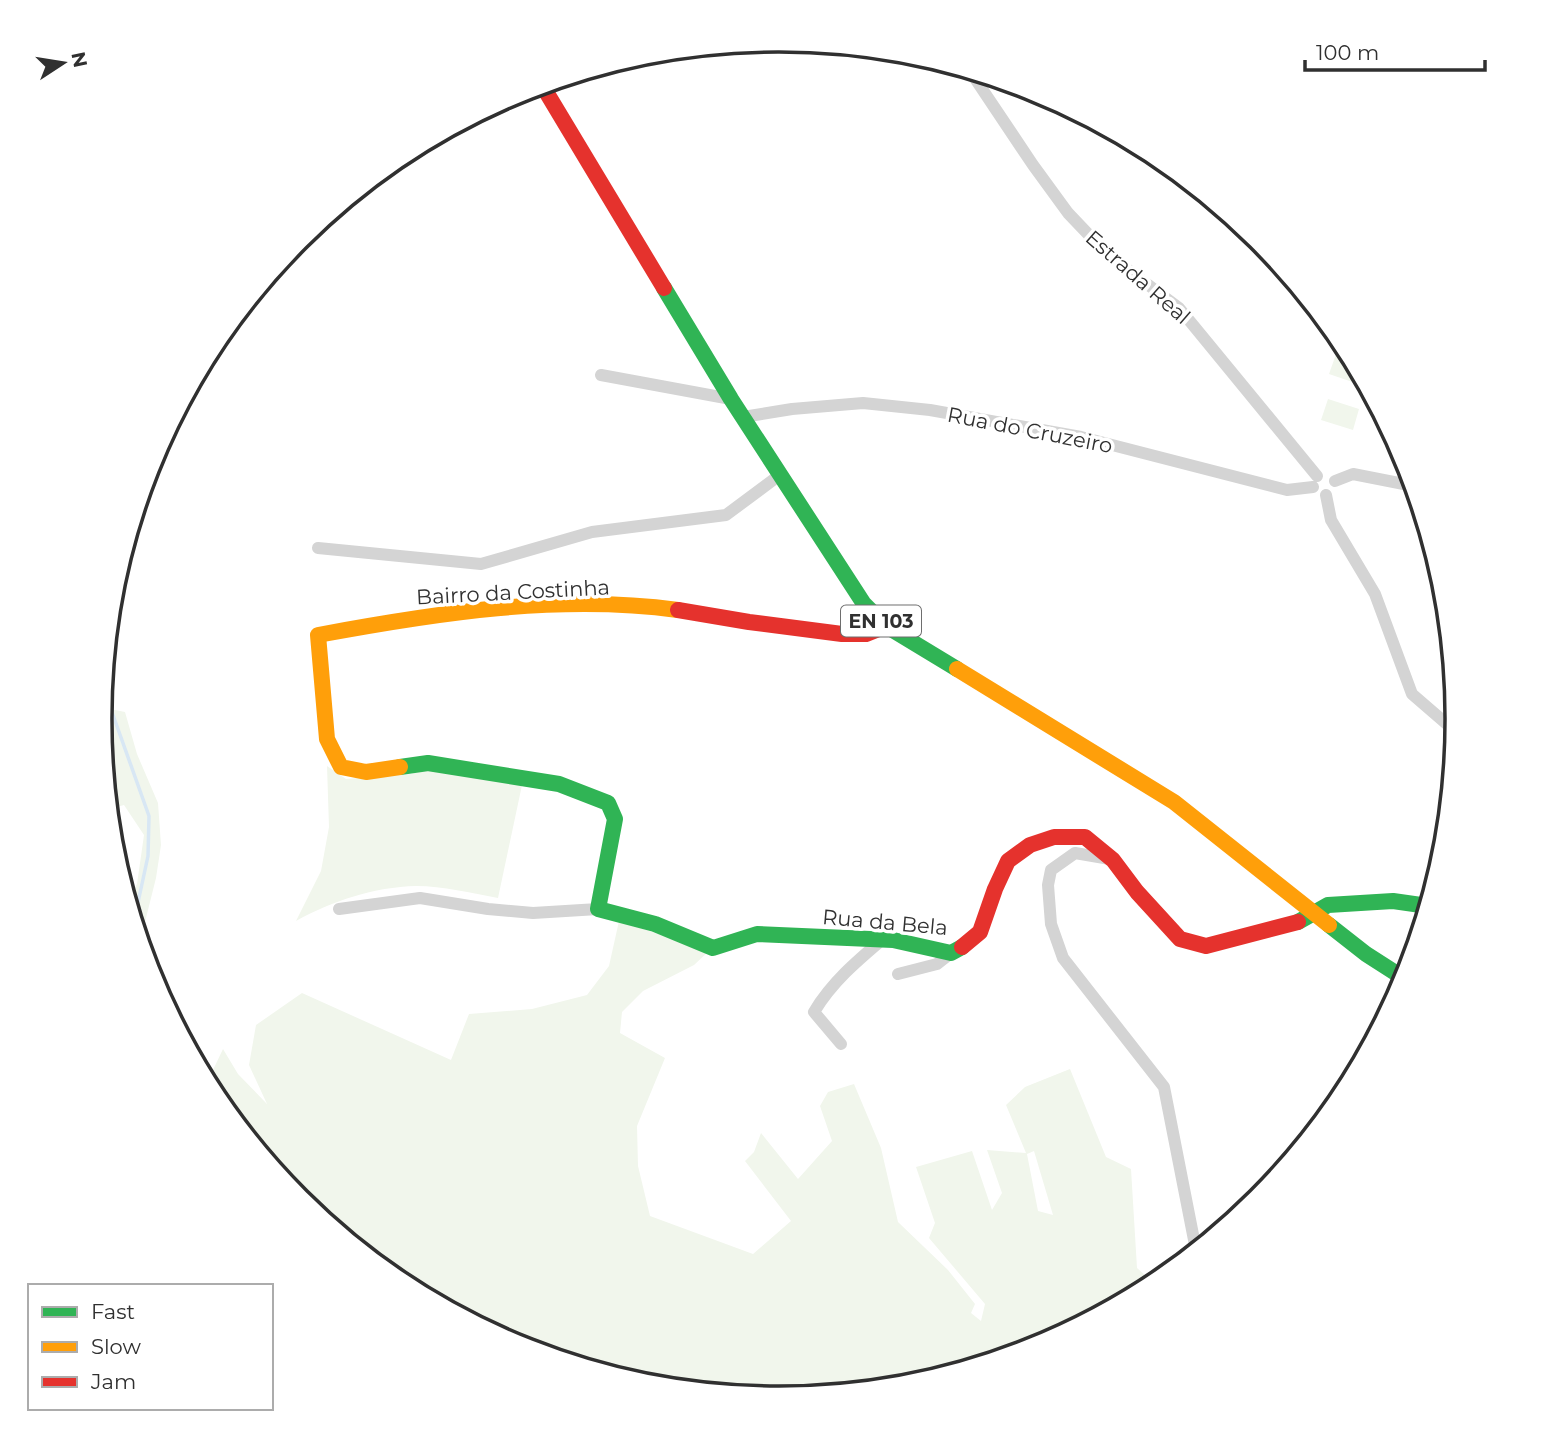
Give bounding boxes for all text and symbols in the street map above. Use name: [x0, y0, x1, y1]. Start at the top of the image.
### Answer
north arrow: [28, 28, 98, 98]
scale bar: [1305, 28, 1485, 72]
text: 100 m: [1316, 40, 1379, 65]
text: N: [66, 50, 92, 69]
street label: Estrada Real: [1081, 225, 1195, 329]
street label: Rua do Cruzeiro: [945, 402, 1115, 458]
street label: Bairro da Costinha: [416, 574, 610, 610]
road number: EN 103: [841, 606, 921, 636]
street label: Rua da Bela: [821, 904, 949, 940]
legend: [28, 1284, 273, 1410]
text: Fast: [91, 1299, 135, 1324]
text: Slow: [91, 1334, 141, 1359]
text: Jam: [90, 1369, 136, 1394]

